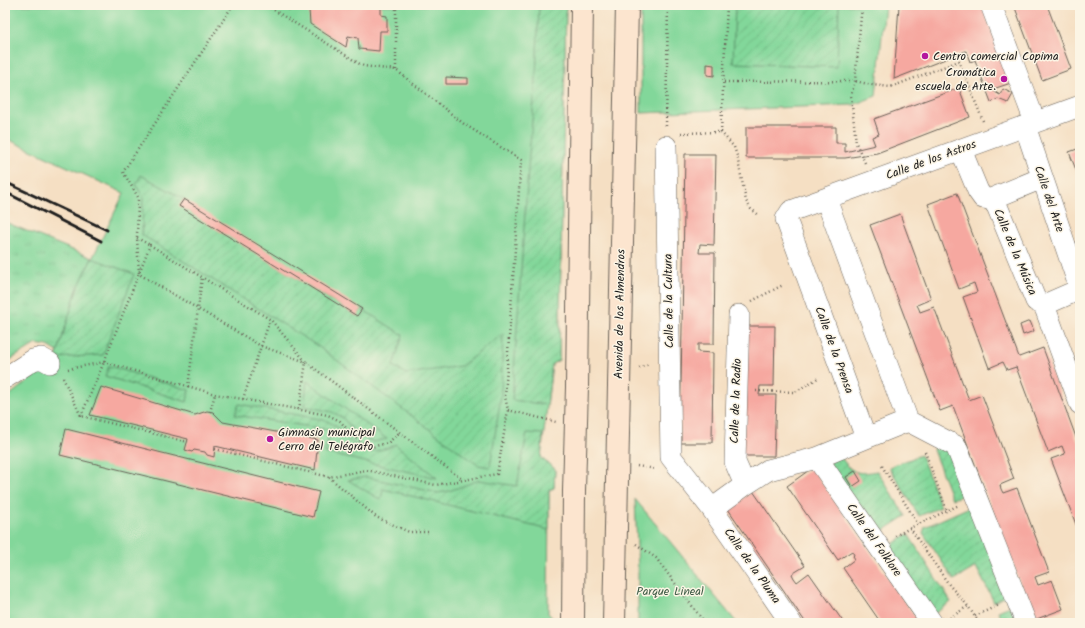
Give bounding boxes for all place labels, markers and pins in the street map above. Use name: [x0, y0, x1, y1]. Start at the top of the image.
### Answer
place label: Centro comercial Copima: [933, 47, 1059, 66]
marker: Centro comercial Copima: [920, 51, 930, 61]
place label: Cromática escuela de Arte.: [915, 63, 996, 96]
marker: Cromática escuela de Arte.: [999, 74, 1009, 84]
place label: Gimnasio municipal Cerro del Telégrafo: [278, 423, 375, 456]
marker: Gimnasio municipal Cerro del Telégrafo: [265, 434, 275, 444]

